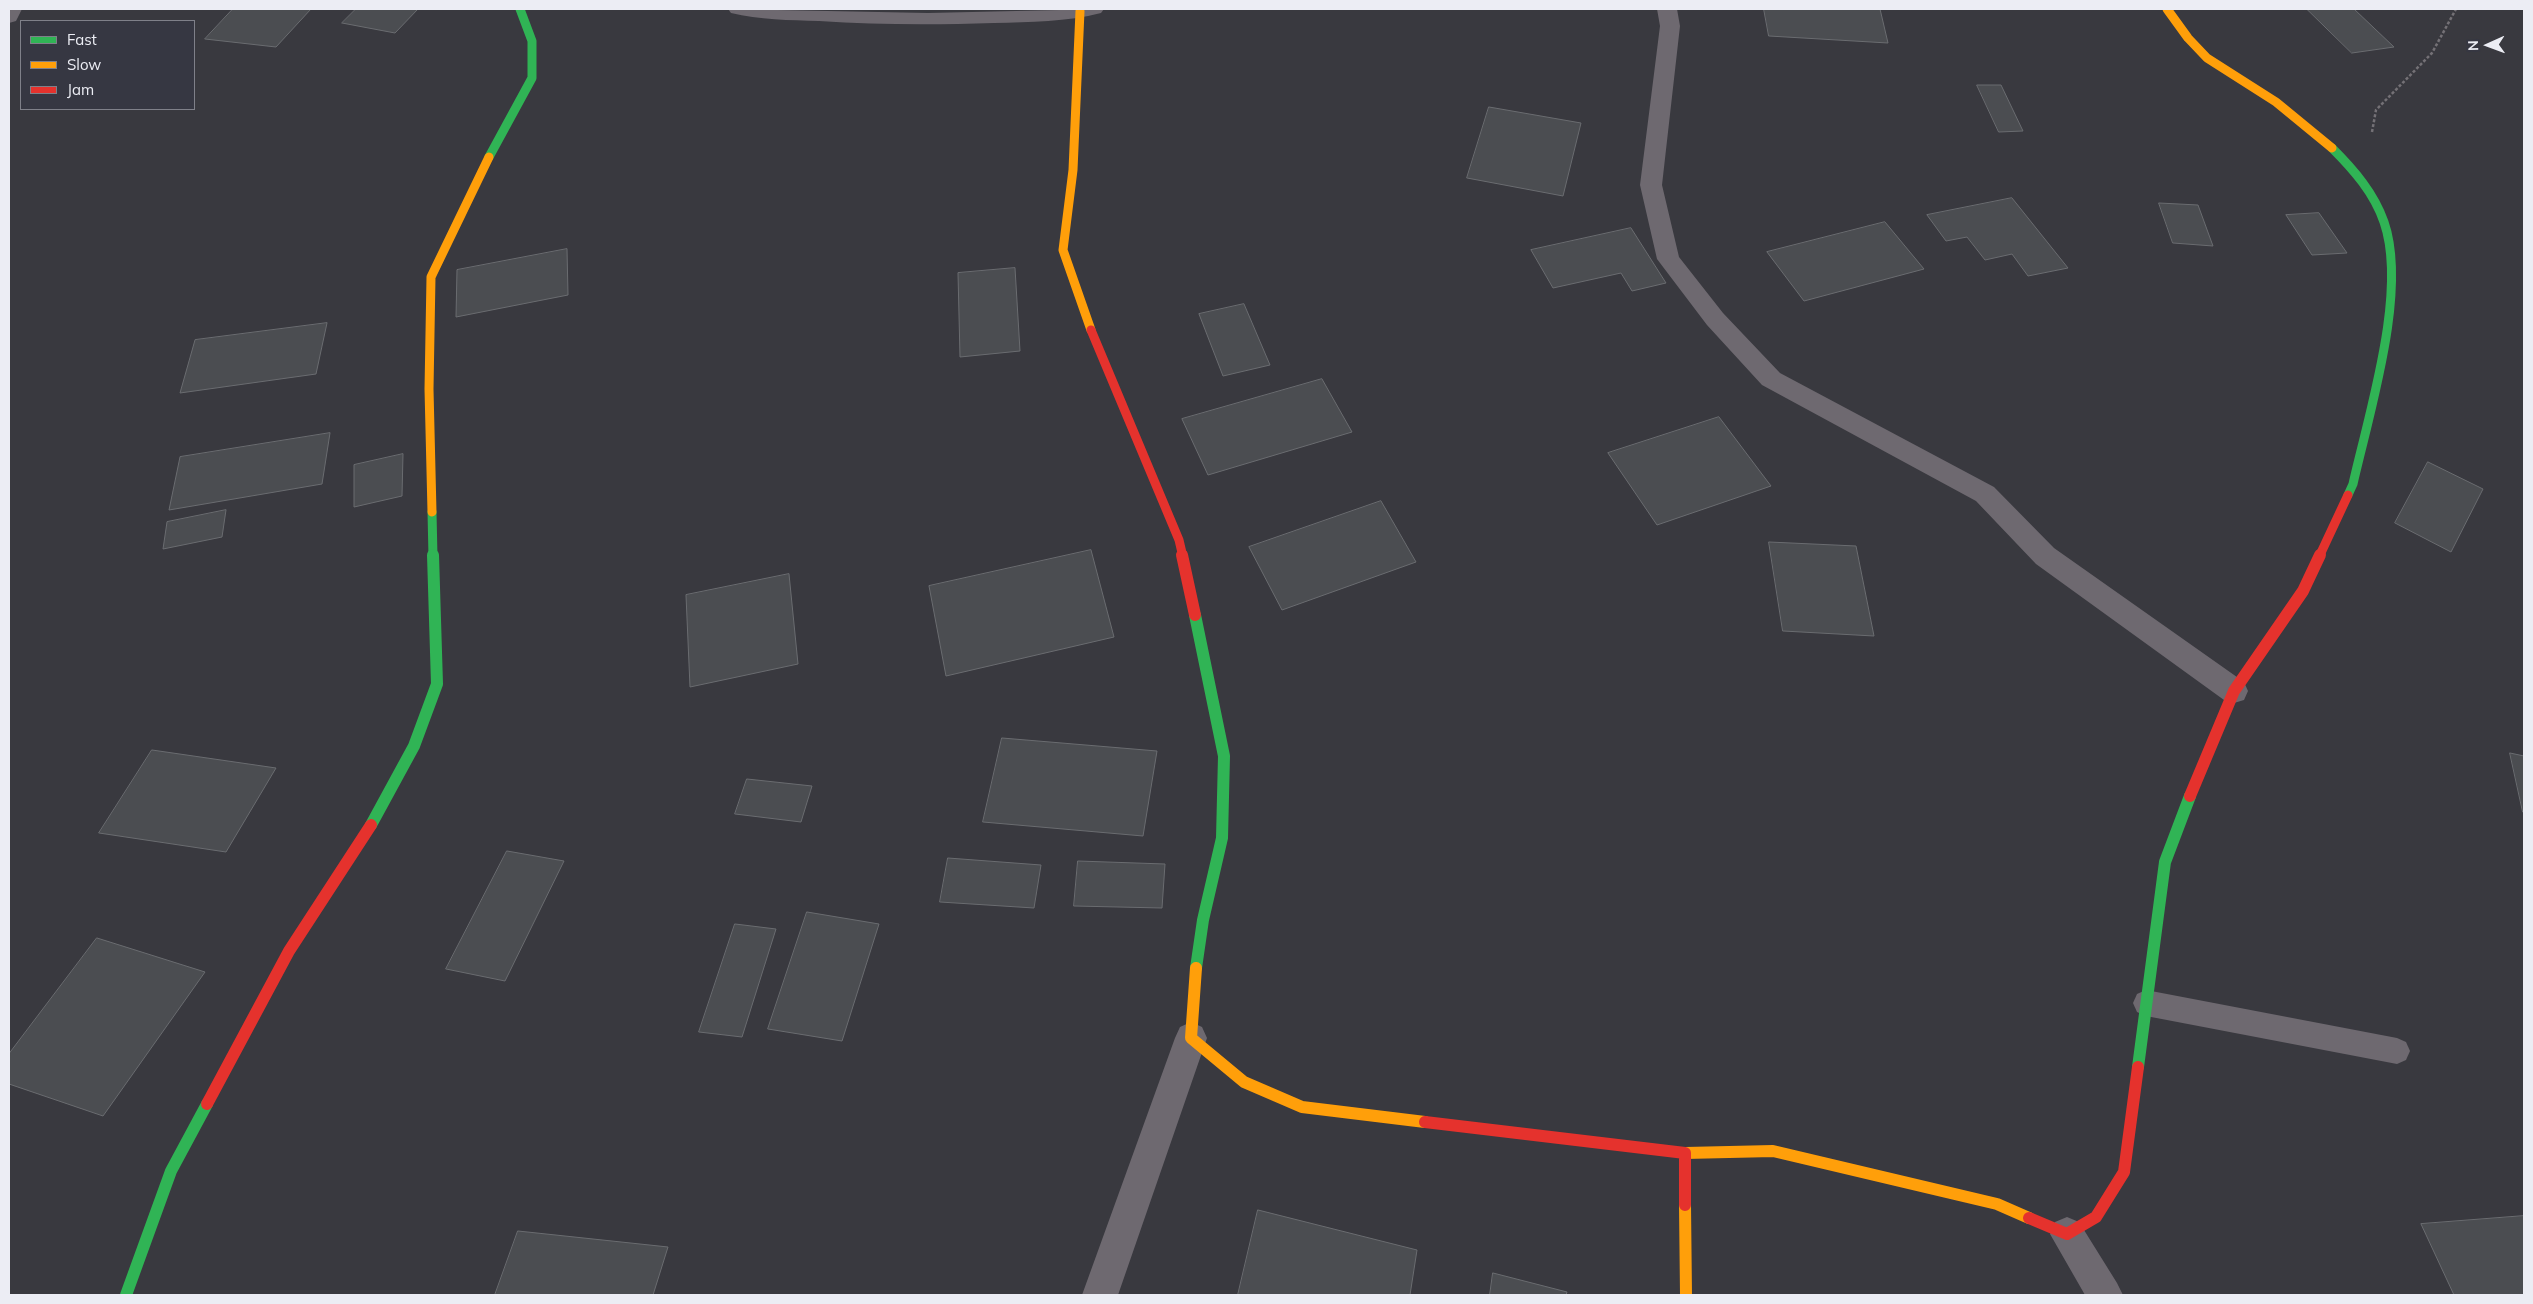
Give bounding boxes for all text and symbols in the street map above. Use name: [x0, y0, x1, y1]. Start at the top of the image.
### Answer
legend: [20, 20, 195, 110]
north arrow: [2463, 20, 2513, 70]
text: Fast: [67, 30, 97, 49]
text: N: [2464, 40, 2482, 51]
text: Slow: [67, 55, 101, 74]
text: Jam: [67, 80, 94, 99]

